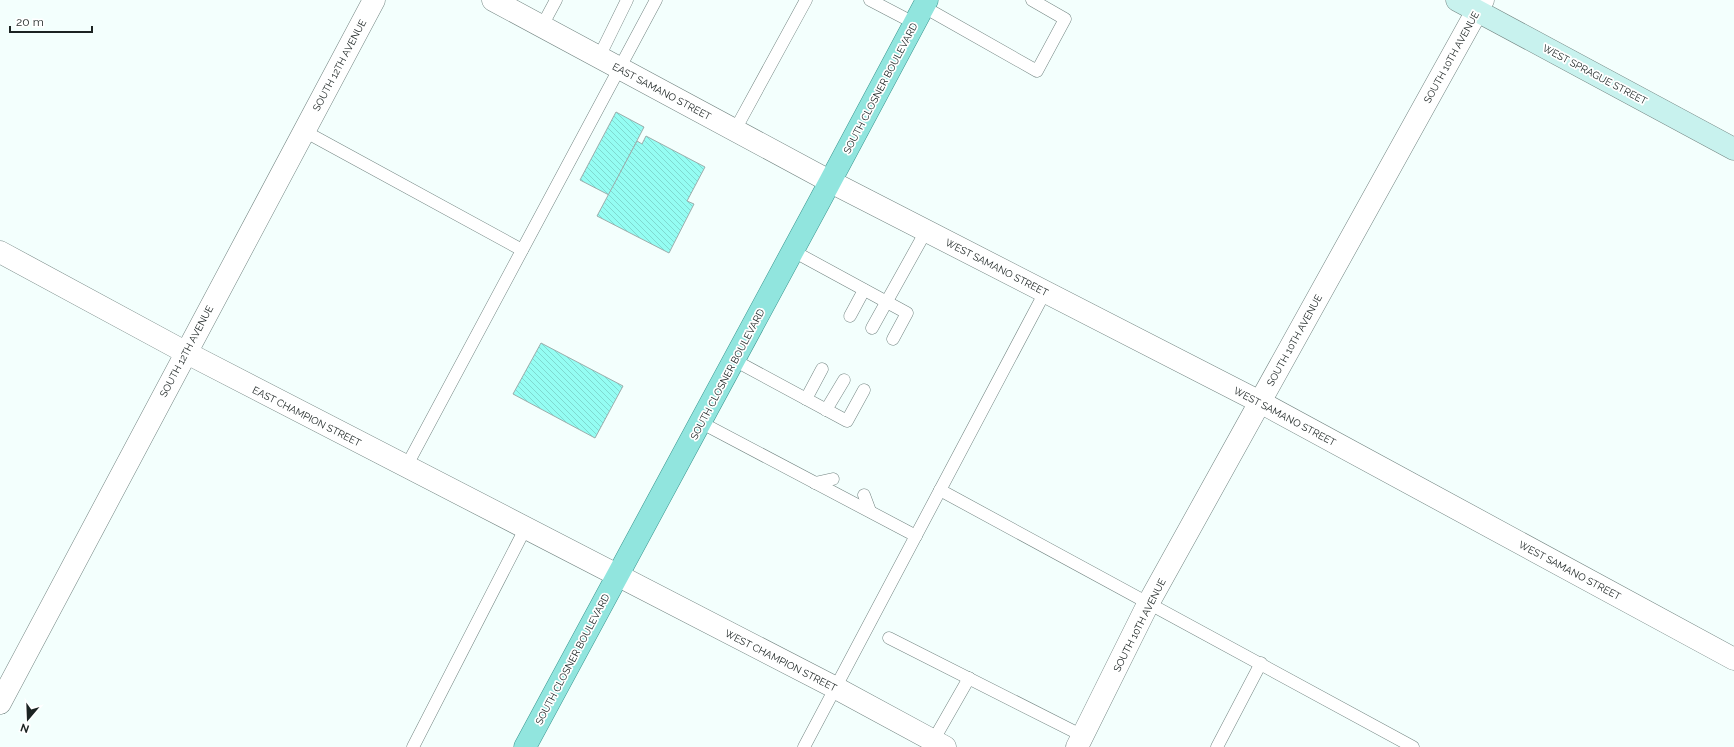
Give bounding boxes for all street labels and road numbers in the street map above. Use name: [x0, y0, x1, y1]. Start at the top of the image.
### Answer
street label: SOUTH 10TH AVENUE: [1422, 9, 1481, 105]
street label: SOUTH 12TH AVENUE: [311, 18, 368, 113]
street label: SOUTH CLOSNER BOULEVARD: [841, 21, 920, 155]
street label: WEST SPRAGUE STREET: [1541, 42, 1649, 107]
street label: EAST SAMANO STREET: [611, 61, 713, 122]
street label: WEST SAMANO STREET: [944, 237, 1050, 298]
street label: SOUTH 10TH AVENUE: [1265, 292, 1324, 388]
street label: SOUTH 12TH AVENUE: [158, 304, 215, 399]
street label: SOUTH CLOSNER BOULEVARD: [688, 307, 767, 441]
street label: EAST CHAMPION STREET: [251, 384, 363, 449]
street label: WEST SAMANO STREET: [1232, 385, 1338, 448]
street label: WEST SAMANO STREET: [1517, 539, 1623, 602]
street label: SOUTH 10TH AVENUE: [1111, 577, 1168, 674]
street label: SOUTH CLOSNER BOULEVARD: [533, 592, 612, 726]
street label: WEST CHAMPION STREET: [723, 627, 839, 694]

